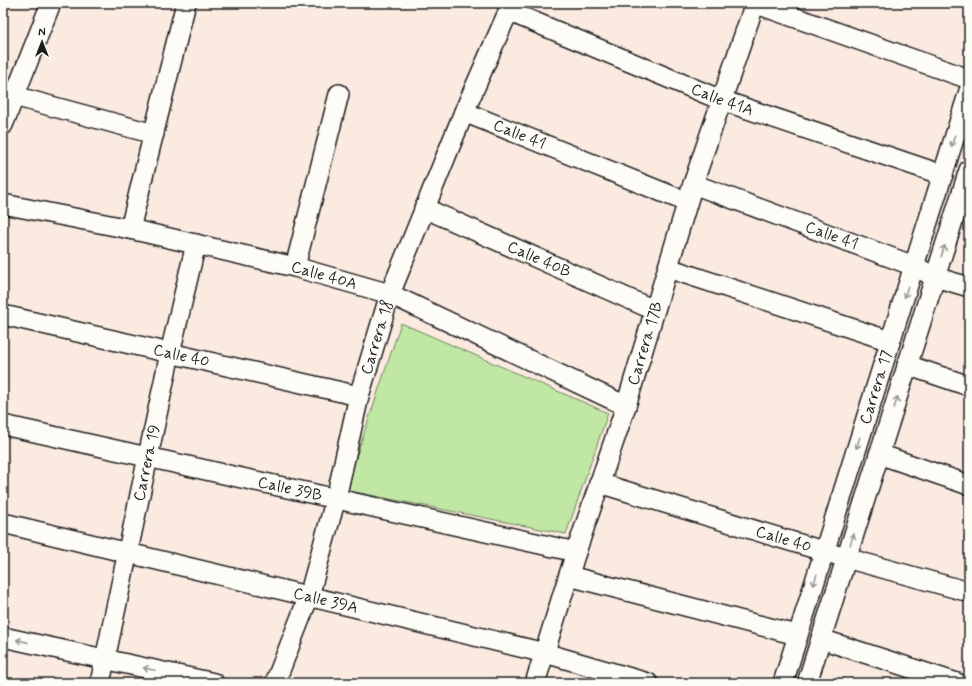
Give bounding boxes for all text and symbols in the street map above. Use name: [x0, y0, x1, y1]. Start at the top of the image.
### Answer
north arrow: [22, 22, 62, 62]
text: N: [38, 26, 46, 40]
street label: Calle 41A: [688, 78, 756, 121]
street label: Calle 41: [490, 114, 549, 154]
one-way arrow: [949, 135, 956, 148]
street label: Calle 41: [802, 216, 861, 255]
street label: Calle 40B: [504, 236, 574, 282]
one-way arrow: [940, 245, 947, 258]
street label: Calle 40A: [289, 256, 360, 295]
one-way arrow: [902, 285, 909, 298]
street label: Carrera 18: [356, 297, 398, 377]
street label: Carrera 17B: [622, 299, 667, 388]
street label: Calle 40: [151, 339, 212, 372]
street label: Carrera 17: [854, 348, 897, 427]
one-way arrow: [893, 395, 900, 408]
street label: Carrera 19: [128, 423, 165, 503]
one-way arrow: [854, 436, 861, 449]
street label: Calle 39B: [256, 471, 324, 506]
street label: Calle 40: [753, 521, 814, 557]
one-way arrow: [849, 533, 856, 546]
one-way arrow: [811, 574, 818, 587]
street label: Calle 39A: [291, 583, 360, 618]
one-way arrow: [15, 637, 28, 645]
one-way arrow: [142, 665, 155, 673]

